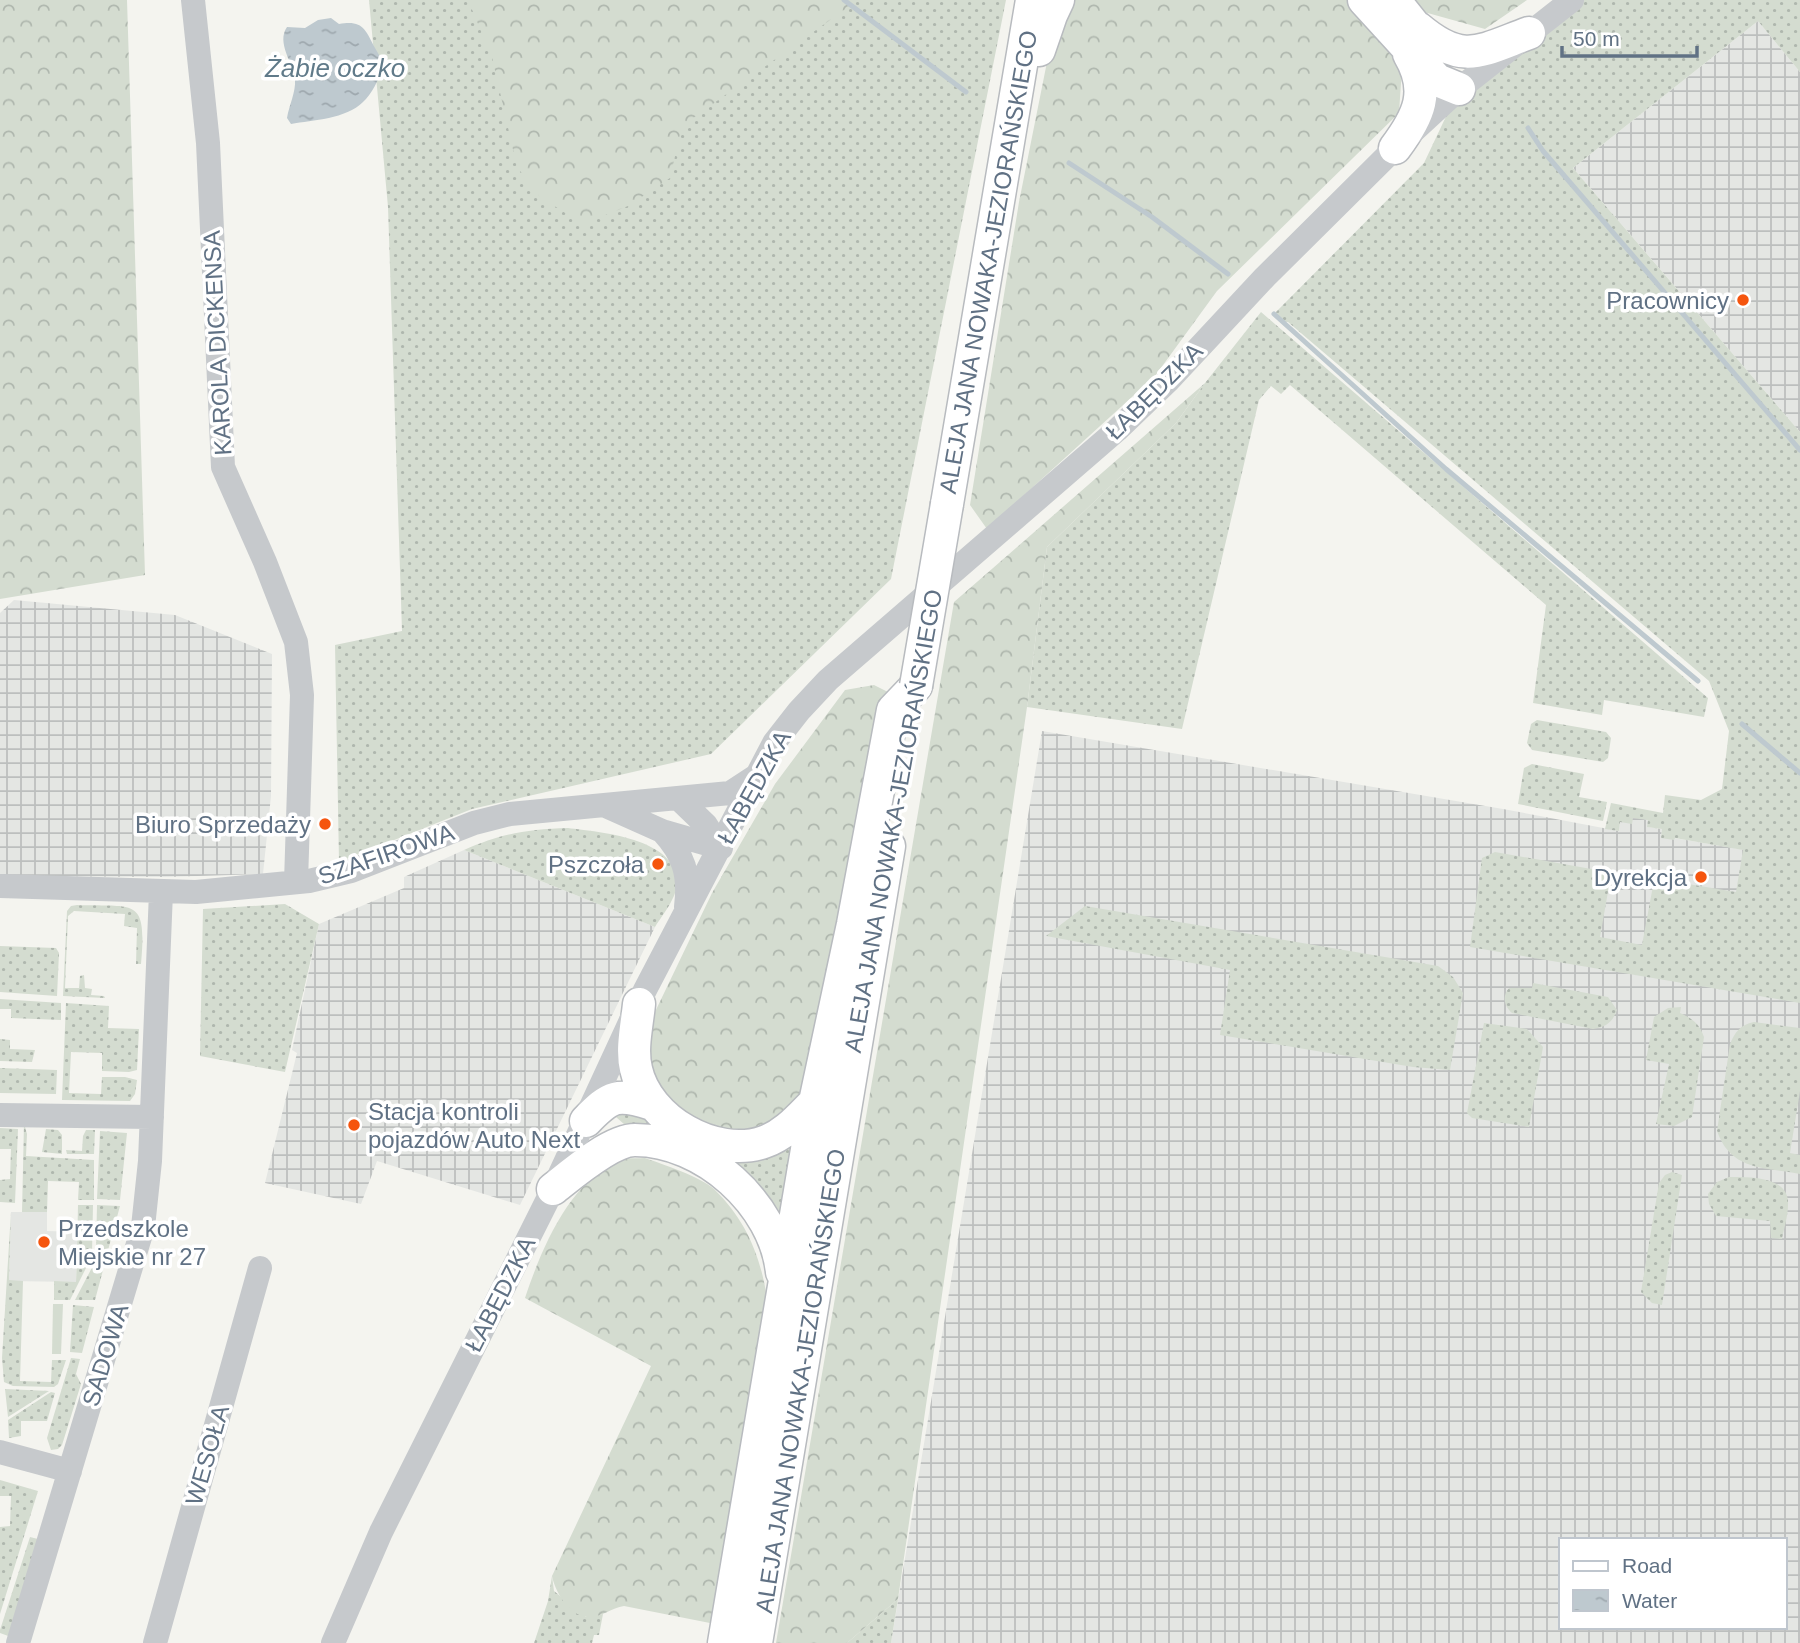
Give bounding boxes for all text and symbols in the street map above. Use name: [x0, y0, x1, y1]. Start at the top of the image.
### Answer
scale bar: [1562, 14, 1697, 58]
text: 50 m: [1573, 27, 1620, 50]
street label: ALEJA JANA NOWAKA-JEZIORAŃSKIEGO: [934, 28, 1042, 496]
water label: Żabie oczko: [264, 53, 405, 83]
street label: KAROLA DICKENSA: [198, 230, 236, 456]
place label: Pracownicy: [1606, 287, 1729, 314]
marker: Pracownicy: [1735, 292, 1751, 308]
street label: ŁABĘDZKA: [1100, 337, 1208, 445]
street label: ALEJA JANA NOWAKA-JEZIORAŃSKIEGO: [839, 587, 947, 1055]
street label: ŁABĘDZKA: [712, 726, 796, 848]
place label: Biuro Sprzedaży: [135, 811, 311, 838]
marker: Biuro Sprzedaży: [317, 816, 333, 832]
street label: SZAFIROWA: [315, 818, 457, 890]
place label: Pszczoła: [548, 851, 645, 878]
marker: Pszczoła: [650, 856, 666, 872]
place label: Dyrekcja: [1594, 864, 1688, 891]
marker: Dyrekcja: [1693, 869, 1709, 885]
place label: Stacja kontroli pojazdów Auto Next: [368, 1098, 580, 1153]
marker: Stacja kontroli pojazdów Auto Next: [346, 1117, 362, 1133]
street label: ALEJA JANA NOWAKA-JEZIORAŃSKIEGO: [750, 1147, 850, 1615]
place label: Przedszkole Miejskie nr 27: [58, 1215, 206, 1270]
street label: ŁABĘDZKA: [460, 1232, 540, 1356]
marker: Przedszkole Miejskie nr 27: [36, 1234, 52, 1250]
street label: SADOWA: [77, 1300, 133, 1410]
street label: WESOŁA: [180, 1402, 234, 1508]
legend: [1559, 1538, 1786, 1629]
text: Road: [1622, 1554, 1672, 1577]
text: Water: [1622, 1589, 1677, 1612]

